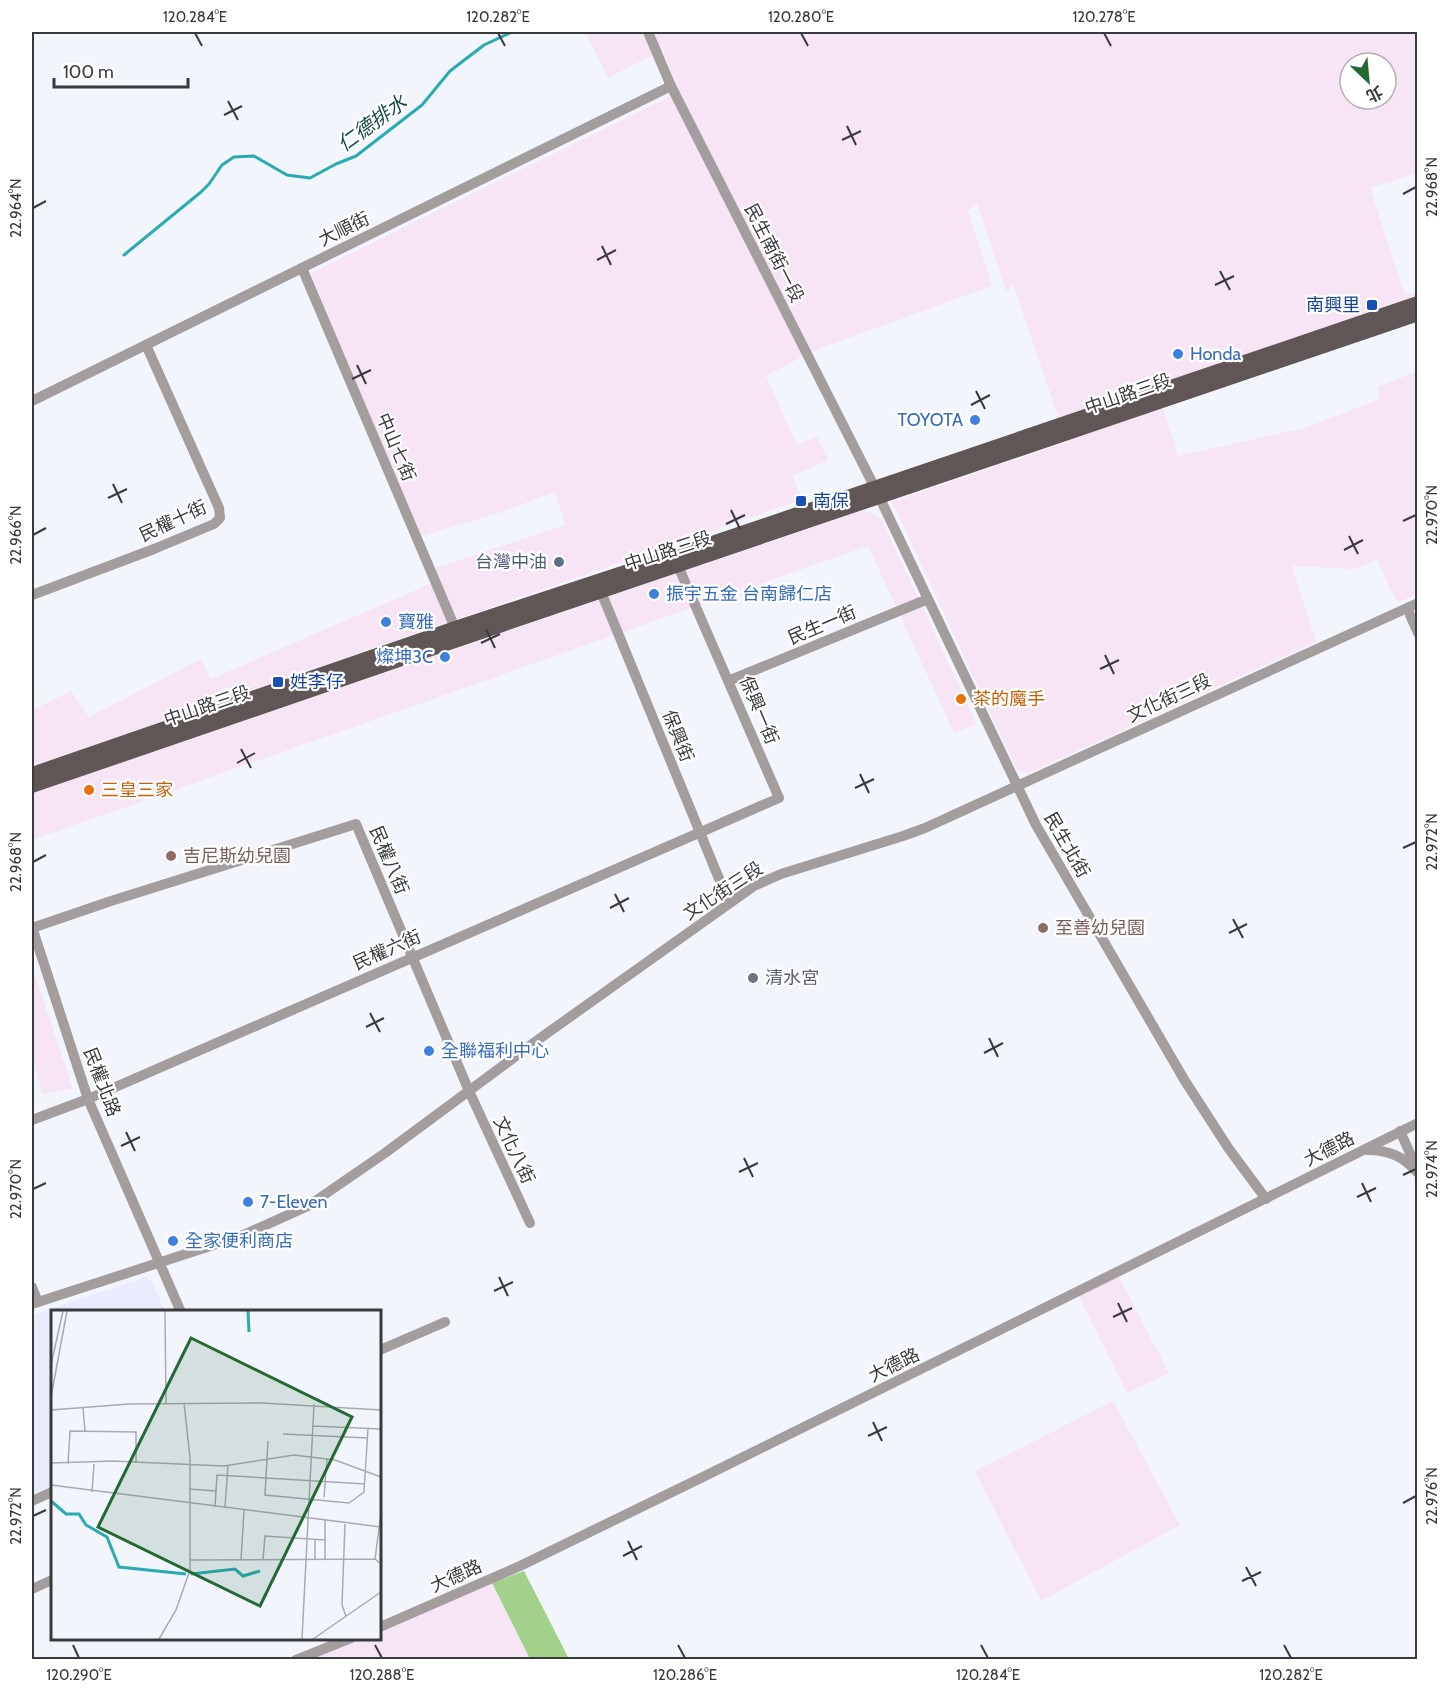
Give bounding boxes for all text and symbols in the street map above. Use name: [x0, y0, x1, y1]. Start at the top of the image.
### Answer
text: 120.284°E: [163, 8, 227, 26]
text: 120.282°E: [466, 8, 530, 26]
text: 120.280°E: [768, 8, 834, 26]
text: 120.278°E: [1072, 8, 1136, 26]
scale bar: [54, 51, 188, 89]
north arrow: [1338, 51, 1398, 111]
text: 100 m: [63, 61, 114, 83]
text: 北: [1363, 82, 1386, 106]
water label: 仁德排水: [333, 89, 412, 156]
text: 22.968°N: [1423, 157, 1441, 217]
text: 22.964°N: [7, 178, 25, 238]
street label: 民生南街一段: [740, 200, 808, 306]
street label: 大順街: [315, 207, 373, 251]
place label: 南興里: [1306, 294, 1360, 316]
marker: 南興里: [1365, 298, 1379, 312]
place label: Honda: [1190, 343, 1241, 365]
marker: Honda: [1171, 347, 1185, 361]
street label: 中山路三段: [1082, 369, 1174, 419]
place label: TOYOTA: [898, 409, 963, 431]
street label: 中山七街: [372, 410, 420, 484]
marker: TOYOTA: [968, 413, 982, 427]
text: 22.970°N: [1423, 485, 1441, 545]
place label: 南保: [813, 490, 849, 512]
marker: 南保: [794, 494, 808, 508]
street label: 民權十街: [136, 496, 210, 546]
text: 22.966°N: [7, 505, 25, 565]
street label: 中山路三段: [622, 527, 714, 575]
place label: 台灣中油: [475, 551, 547, 573]
marker: 台灣中油: [552, 555, 566, 569]
place label: 振宇五金 台南歸仁店: [666, 583, 832, 605]
marker: 振宇五金 台南歸仁店: [647, 587, 661, 601]
street label: 民生一街: [785, 601, 859, 649]
place label: 寶雅: [398, 611, 434, 633]
marker: 寶雅: [379, 615, 393, 629]
place label: 燦坤3C: [376, 646, 433, 668]
marker: 燦坤3C: [438, 650, 452, 664]
street label: 文化街三段: [1124, 669, 1214, 727]
place label: 姓李仔: [290, 671, 344, 693]
street label: 保興一街: [735, 673, 783, 747]
marker: 姓李仔: [271, 675, 285, 689]
street label: 中山路三段: [161, 681, 253, 731]
place label: 茶的魔手: [973, 688, 1045, 710]
marker: 茶的魔手: [954, 692, 968, 706]
street label: 保興街: [658, 707, 698, 765]
place label: 三皇三家: [101, 779, 173, 801]
marker: 三皇三家: [82, 783, 96, 797]
street label: 民生北街: [1039, 808, 1095, 882]
text: 22.972°N: [1423, 813, 1441, 871]
street label: 民權八街: [365, 823, 413, 897]
text: 22.968°N: [7, 832, 25, 892]
place label: 吉尼斯幼兒園: [183, 845, 291, 867]
marker: 吉尼斯幼兒園: [164, 849, 178, 863]
street label: 文化街三段: [679, 857, 767, 925]
place label: 至善幼兒園: [1055, 917, 1145, 939]
marker: 至善幼兒園: [1036, 921, 1050, 935]
street label: 民權六街: [350, 925, 424, 975]
place label: 清水宮: [765, 967, 819, 989]
marker: 清水宮: [746, 971, 760, 985]
place label: 全聯福利中心: [441, 1040, 549, 1062]
street label: 民權北路: [79, 1044, 125, 1120]
marker: 全聯福利中心: [422, 1044, 436, 1058]
street label: 文化八街: [489, 1113, 539, 1187]
street label: 大德路: [1300, 1127, 1358, 1171]
text: 22.974°N: [1423, 1140, 1441, 1198]
text: 22.970°N: [7, 1159, 25, 1219]
place label: 7-Eleven: [260, 1191, 328, 1213]
marker: 7-Eleven: [241, 1195, 255, 1209]
place label: 全家便利商店: [185, 1230, 293, 1252]
marker: 全家便利商店: [166, 1234, 180, 1248]
inset map: [51, 1310, 381, 1640]
street label: 大德路: [865, 1343, 923, 1387]
text: 22.976°N: [1423, 1467, 1441, 1525]
text: 22.972°N: [7, 1487, 25, 1545]
street label: 大德路: [427, 1555, 485, 1597]
text: 120.290°E: [46, 1666, 112, 1684]
text: 120.288°E: [350, 1666, 414, 1684]
text: 120.286°E: [653, 1666, 717, 1684]
text: 120.284°E: [956, 1666, 1020, 1684]
text: 120.282°E: [1259, 1666, 1323, 1684]

